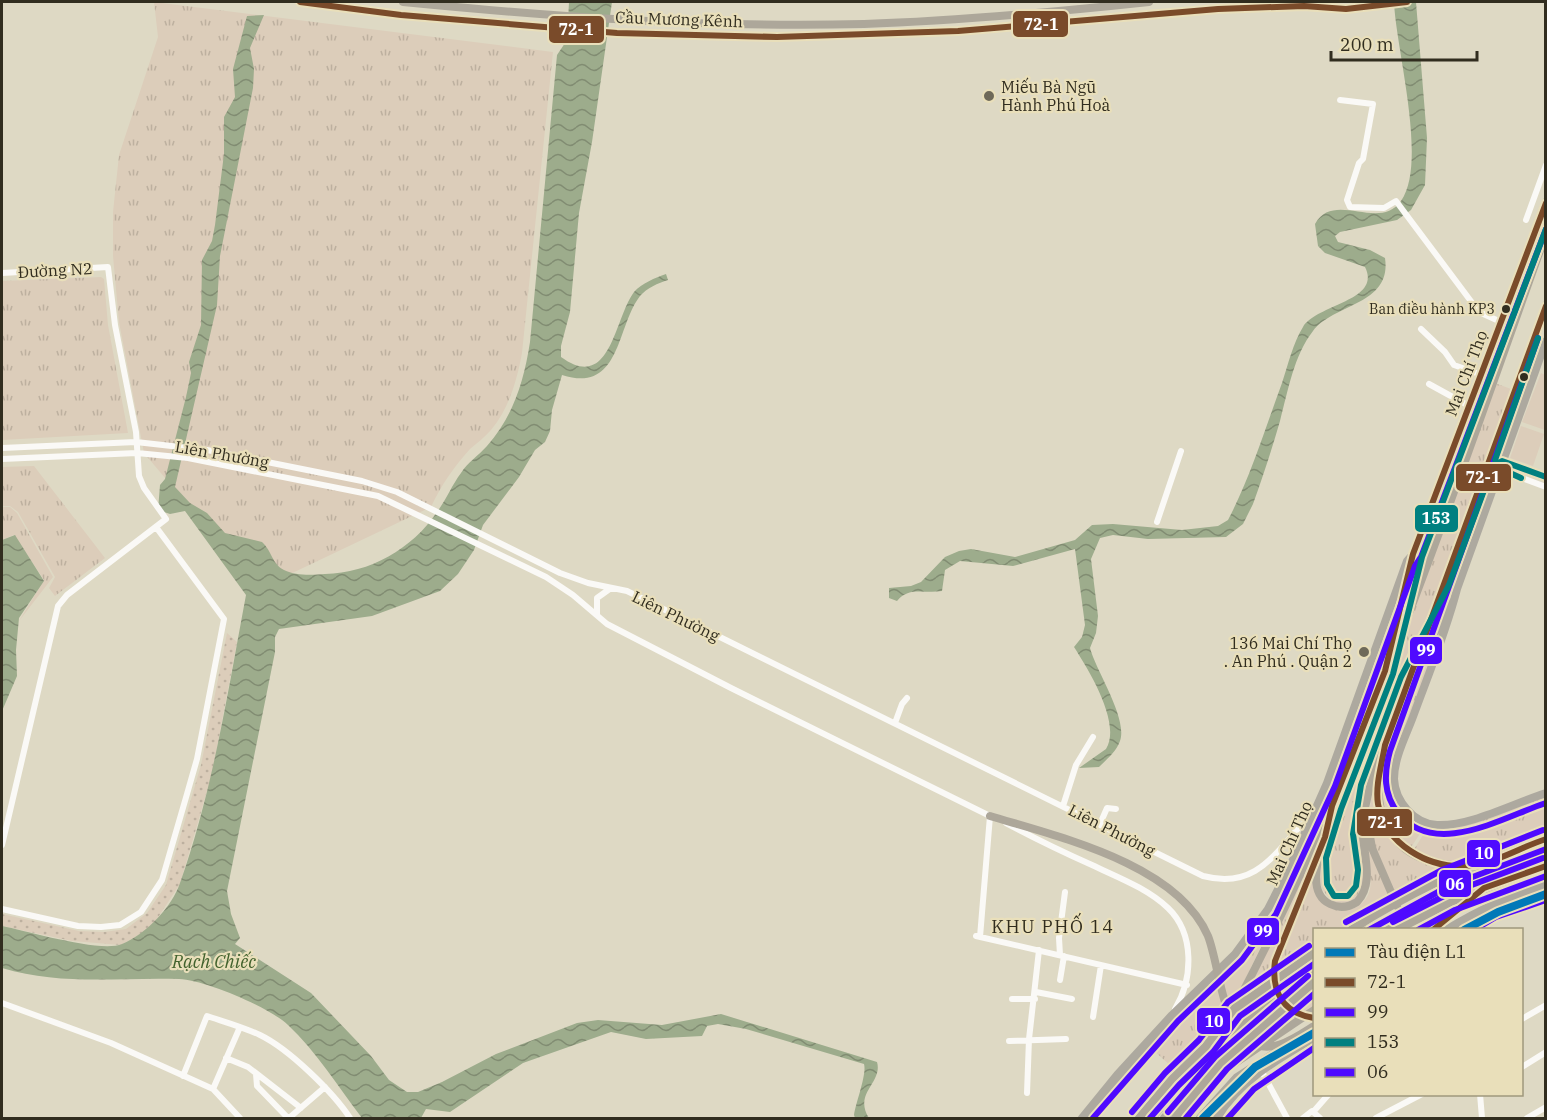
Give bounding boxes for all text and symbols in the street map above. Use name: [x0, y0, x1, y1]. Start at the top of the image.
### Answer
street label: Cầu Mương Kênh: [615, 7, 743, 31]
line badge: 72-1: [1012, 10, 1069, 38]
text: 72-1: [1023, 14, 1059, 34]
line badge: 72-1: [548, 15, 605, 44]
text: 72-1: [558, 19, 594, 39]
scale bar: [1331, 24, 1476, 62]
text: 200 m: [1340, 33, 1394, 56]
place label: Miếu Bà Ngũ Hành Phú Hoà: [1001, 77, 1111, 115]
marker: Miếu Bà Ngũ Hành Phú Hoà: [982, 89, 996, 103]
street label: Đường N2: [17, 258, 93, 282]
place label: Ban điều hành KP3: [1369, 300, 1495, 318]
marker: Ban điều hành KP3: [1500, 303, 1512, 315]
street label: Mai Chí Thọ: [1441, 327, 1491, 419]
unlabelled marker: [1518, 371, 1530, 383]
street label: Liên Phường: [174, 436, 271, 472]
line badge: 72-1: [1455, 463, 1512, 492]
text: 72-1: [1465, 467, 1501, 487]
line badge: 153: [1414, 504, 1459, 533]
text: 153: [1422, 508, 1450, 528]
street label: Liên Phường: [629, 586, 723, 646]
place label: 136 Mai Chí Thọ . An Phú . Quận 2: [1224, 633, 1352, 671]
line badge: 99: [1409, 636, 1443, 665]
text: 99: [1416, 640, 1436, 660]
marker: 136 Mai Chí Thọ . An Phú . Quận 2: [1357, 645, 1371, 659]
street label: Mai Chí Thọ: [1262, 798, 1316, 888]
street label: Liên Phường: [1065, 800, 1159, 861]
line badge: 72-1: [1356, 808, 1413, 837]
text: 72-1: [1367, 812, 1403, 832]
line badge: 10: [1466, 839, 1501, 868]
text: 10: [1474, 843, 1494, 863]
line badge: 06: [1438, 869, 1472, 898]
text: 06: [1445, 874, 1465, 894]
district label: KHU PHỐ 14: [991, 912, 1115, 938]
line badge: 99: [1246, 917, 1280, 946]
text: 99: [1253, 921, 1273, 941]
legend: [1313, 928, 1523, 1096]
text: Tàu điện L1: [1367, 940, 1467, 963]
water label: Rạch Chiếc: [171, 950, 256, 973]
text: 72-1: [1367, 970, 1406, 993]
text: 99: [1367, 1000, 1389, 1023]
line badge: 10: [1196, 1007, 1231, 1035]
text: 10: [1204, 1011, 1224, 1031]
text: 153: [1367, 1030, 1399, 1053]
text: 06: [1367, 1060, 1389, 1083]

